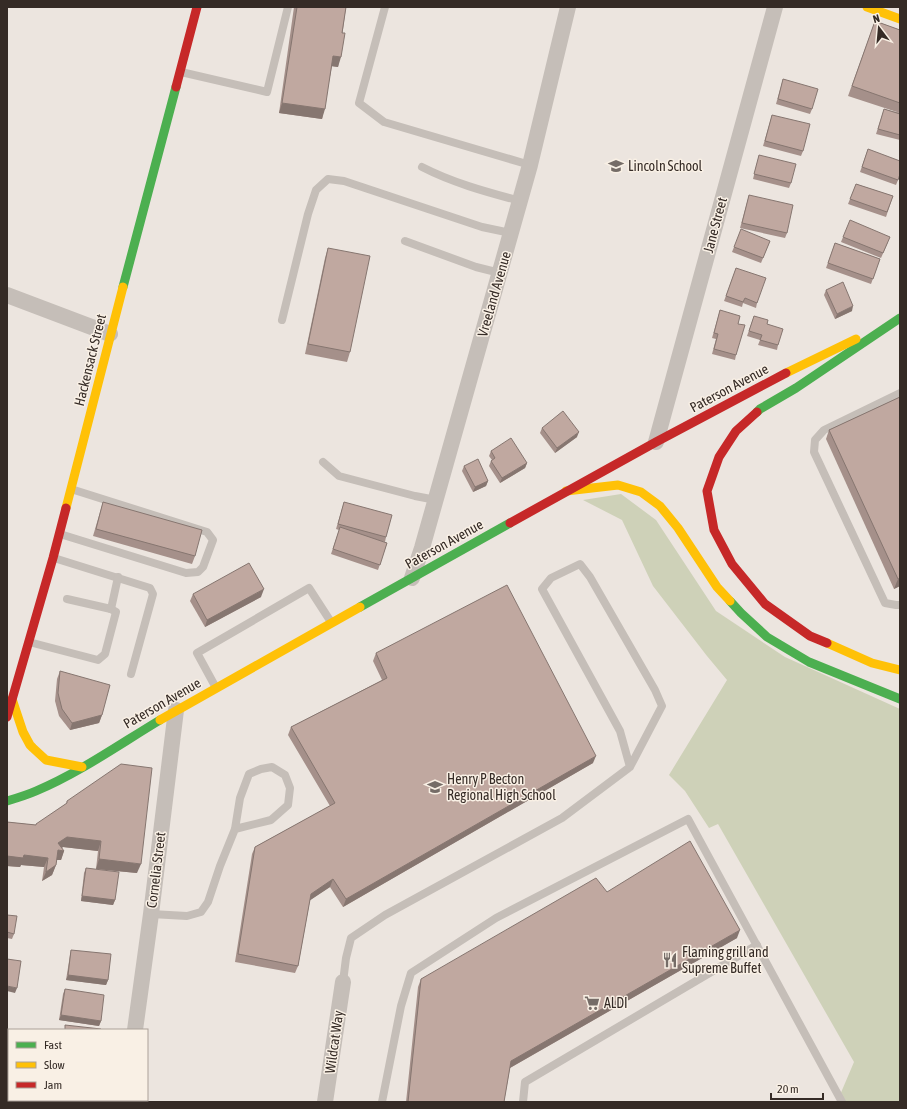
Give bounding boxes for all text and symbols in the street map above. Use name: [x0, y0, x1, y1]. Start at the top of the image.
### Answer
north arrow: [859, 8, 899, 48]
text: N: [871, 12, 881, 25]
school or university icon: Lincoln School: [607, 157, 625, 175]
place label: Lincoln School: [628, 158, 703, 174]
street label: Jane Street: [700, 196, 730, 254]
street label: Vreeland Avenue: [474, 250, 514, 338]
street label: Hackensack Street: [71, 312, 109, 408]
street label: Paterson Avenue: [687, 361, 771, 415]
street label: Paterson Avenue: [402, 516, 486, 572]
street label: Paterson Avenue: [121, 674, 203, 732]
place label: Henry P Becton Regional High School: [447, 771, 556, 803]
school or university icon: Henry P Becton Regional High School: [426, 778, 444, 796]
street label: Cornelia Street: [143, 831, 169, 909]
place label: Flaming grill and Supreme Buffet: [682, 944, 769, 976]
restaurant icon: Flaming grill and Supreme Buffet: [661, 951, 679, 969]
supermarket icon: ALDI: [583, 994, 601, 1012]
place label: ALDI: [604, 995, 628, 1011]
street label: Wildcat Way: [322, 1009, 346, 1074]
legend: [8, 1029, 148, 1101]
text: Fast: [44, 1038, 62, 1052]
text: Slow: [44, 1058, 65, 1072]
scale bar: [771, 1075, 823, 1101]
text: Jam: [44, 1078, 62, 1092]
text: 20 m: [777, 1082, 799, 1096]

